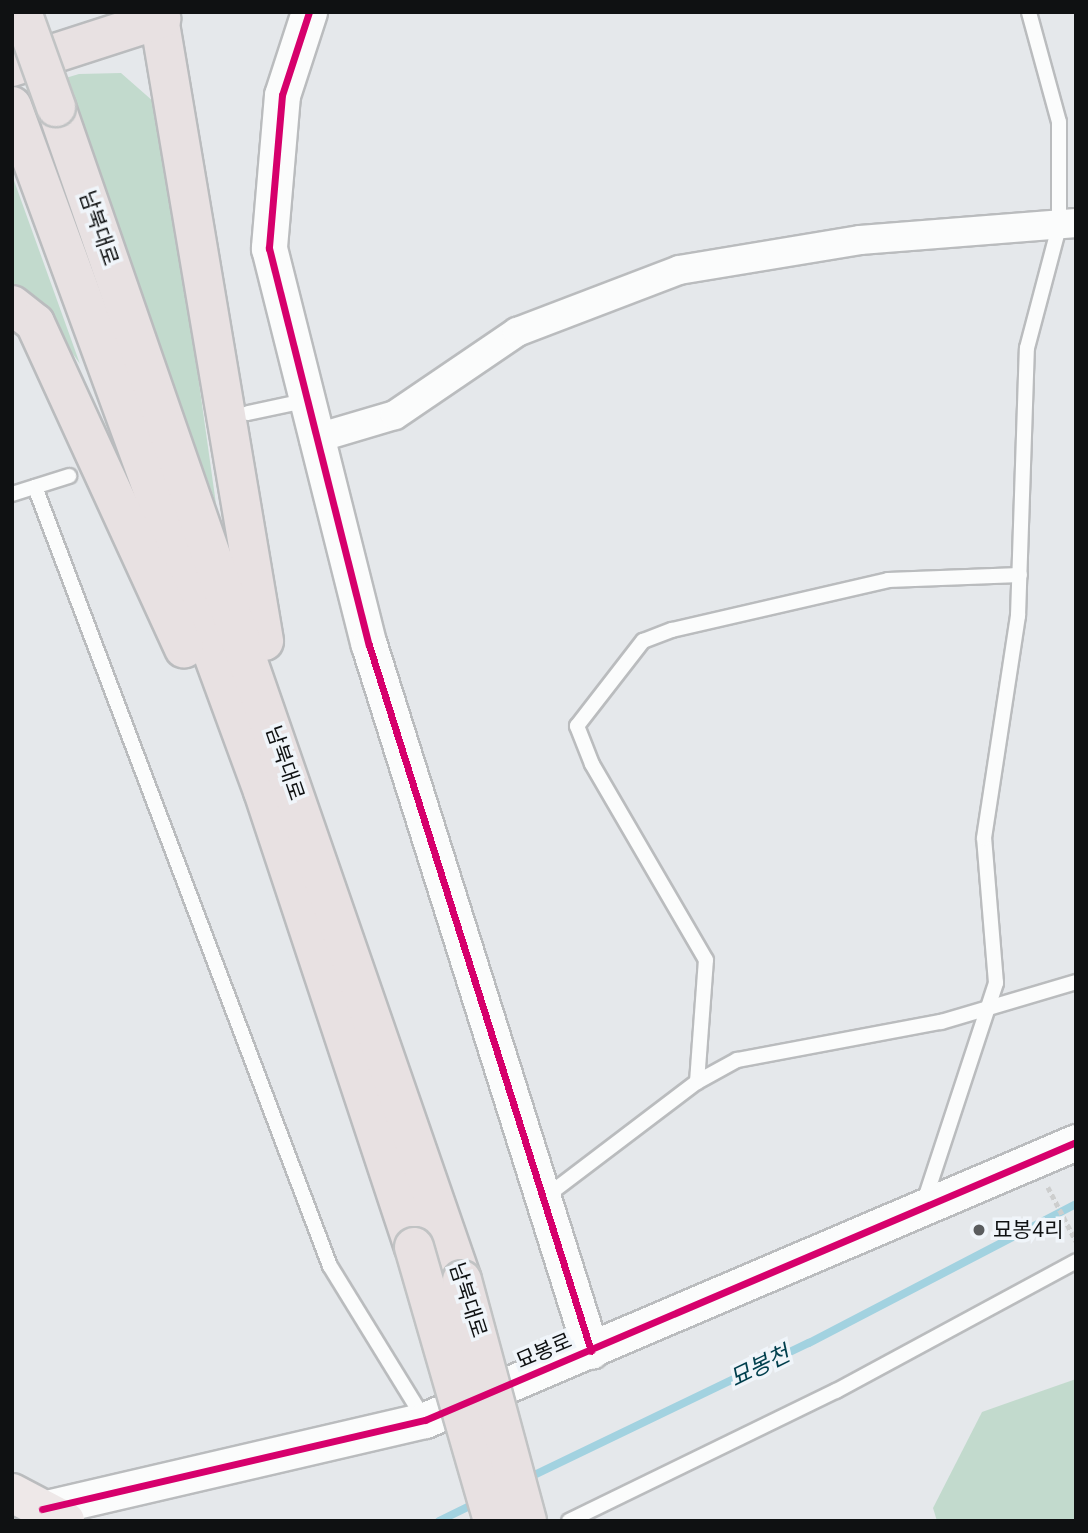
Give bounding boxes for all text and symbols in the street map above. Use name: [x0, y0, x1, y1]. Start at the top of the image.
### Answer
street label: 남북대로: [75, 187, 123, 269]
street label: 남북대로: [261, 722, 309, 804]
place label: 묘봉4리: [993, 1217, 1064, 1243]
marker: 묘봉4리: [971, 1222, 987, 1238]
street label: 남북대로: [444, 1259, 492, 1341]
street label: 묘봉로: [512, 1328, 576, 1374]
water label: 묘봉천: [725, 1341, 795, 1393]

